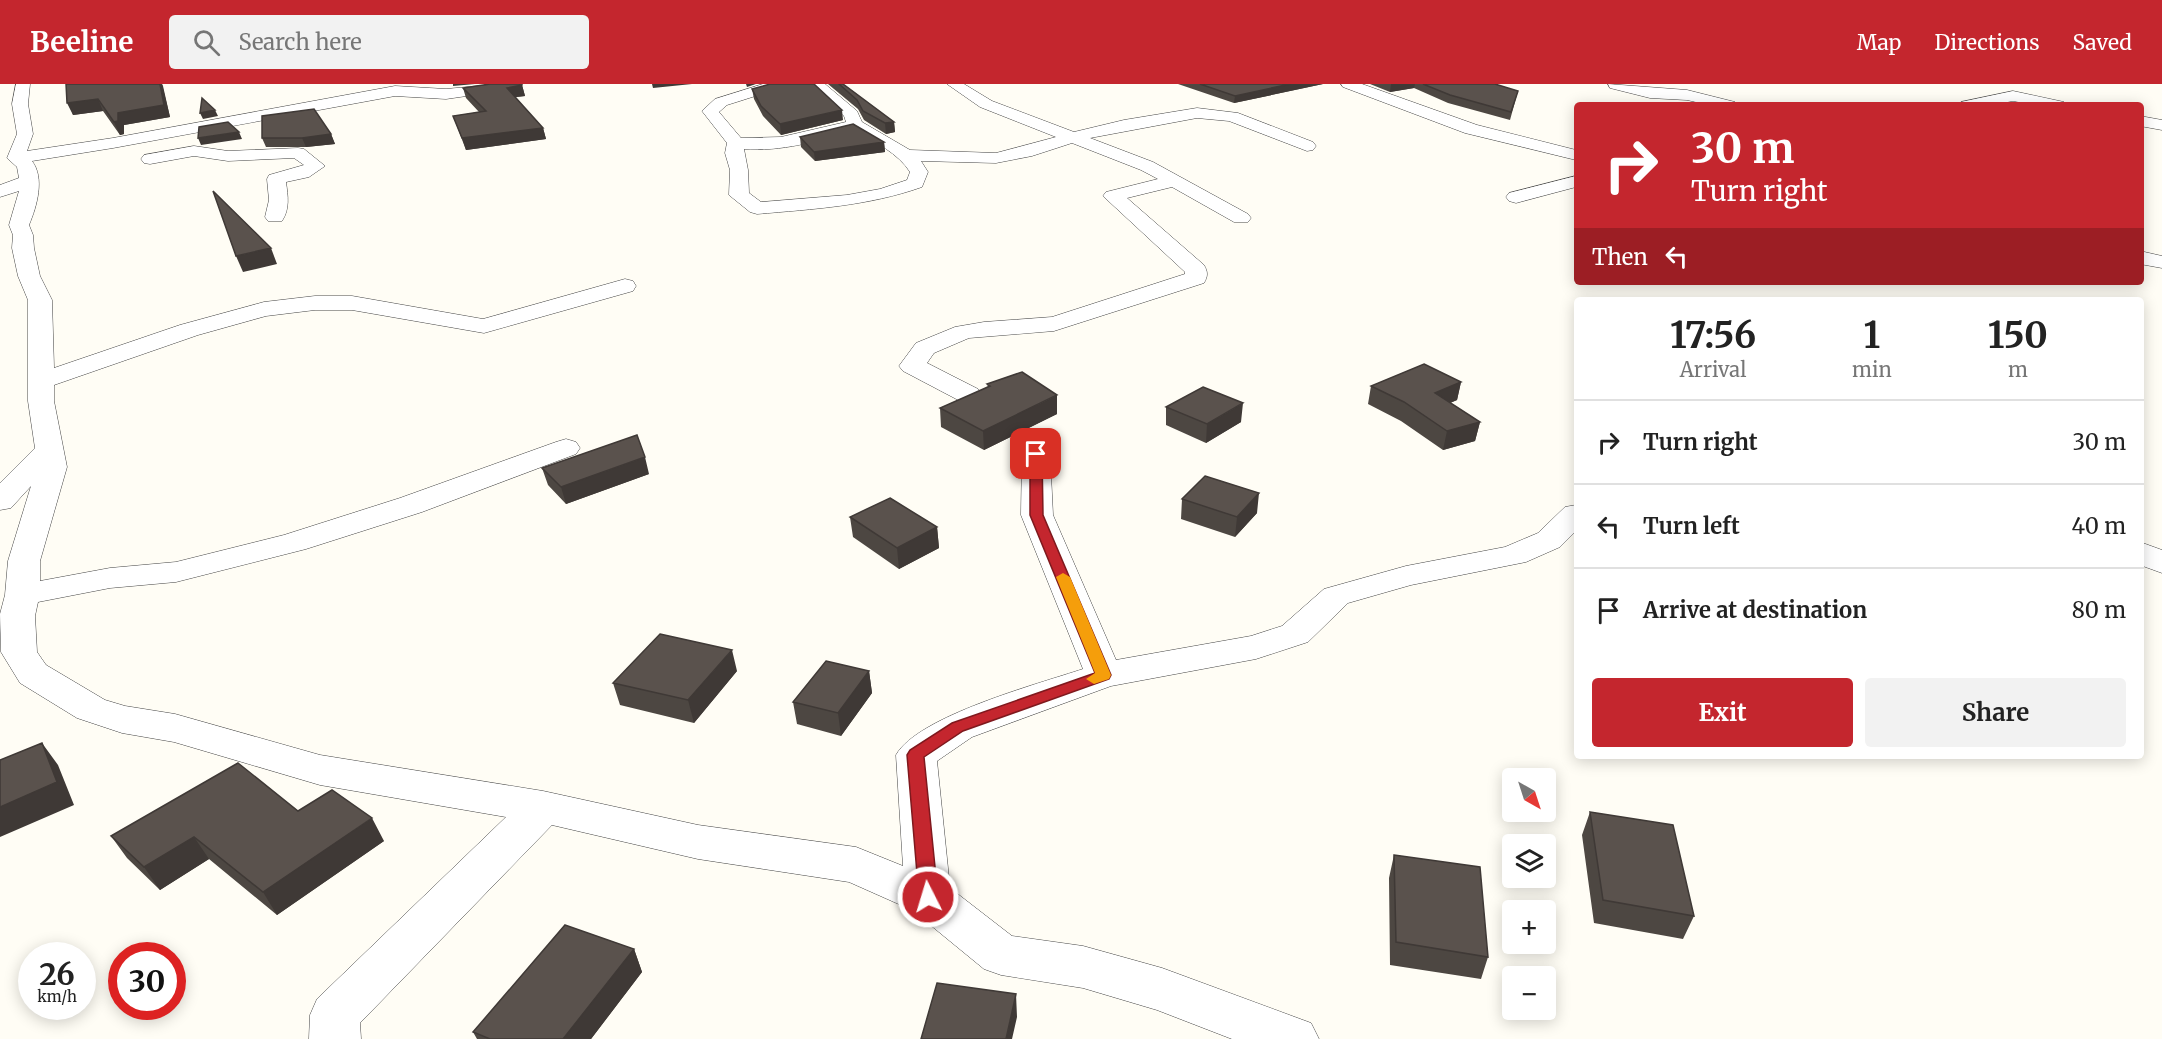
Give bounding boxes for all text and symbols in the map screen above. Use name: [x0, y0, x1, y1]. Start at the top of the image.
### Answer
search box: [169, 15, 589, 69]
text: Beeline: [30, 24, 133, 60]
icon: search: [190, 26, 223, 59]
text: Search here: [238, 28, 362, 56]
text: Map: [1857, 29, 1901, 56]
text: Directions: [1934, 29, 2039, 56]
text: Saved: [2072, 29, 2132, 56]
text: 30 m: [1691, 122, 1795, 174]
icon: right: [1592, 126, 1670, 204]
text: Turn right: [1691, 174, 1828, 208]
icon: left: [1660, 240, 1693, 273]
text: Then: [1592, 243, 1648, 271]
text: 17:56: [1670, 313, 1756, 358]
text: 1: [1864, 313, 1880, 358]
text: 150: [1988, 313, 2048, 358]
text: Arrival: [1680, 357, 1746, 382]
text: min: [1852, 357, 1892, 382]
text: m: [2008, 357, 2028, 382]
icon: right: [1592, 426, 1625, 459]
pin: [1010, 428, 1061, 479]
text: Turn right: [1643, 428, 1757, 456]
text: 30 m: [2072, 428, 2126, 456]
icon: arrive: [1019, 437, 1052, 470]
icon: left: [1592, 510, 1625, 543]
text: Turn left: [1643, 512, 1740, 540]
text: 40 m: [2071, 512, 2126, 540]
icon: arrive: [1592, 594, 1625, 627]
text: Arrive at destination: [1643, 596, 1867, 624]
text: 80 m: [2072, 596, 2126, 624]
button: Exit: [1592, 678, 1853, 747]
button: Share: [1865, 678, 2126, 747]
north arrow: [1502, 768, 1556, 822]
map controls: [1502, 768, 1556, 1020]
button: layers: [1502, 834, 1556, 888]
position arrow: [896, 865, 960, 929]
button: +: [1502, 900, 1556, 954]
speed limit sign: 30: [108, 942, 186, 1020]
text: 26: [39, 955, 75, 993]
button: −: [1502, 966, 1556, 1020]
text: km/h: [37, 987, 77, 1006]

